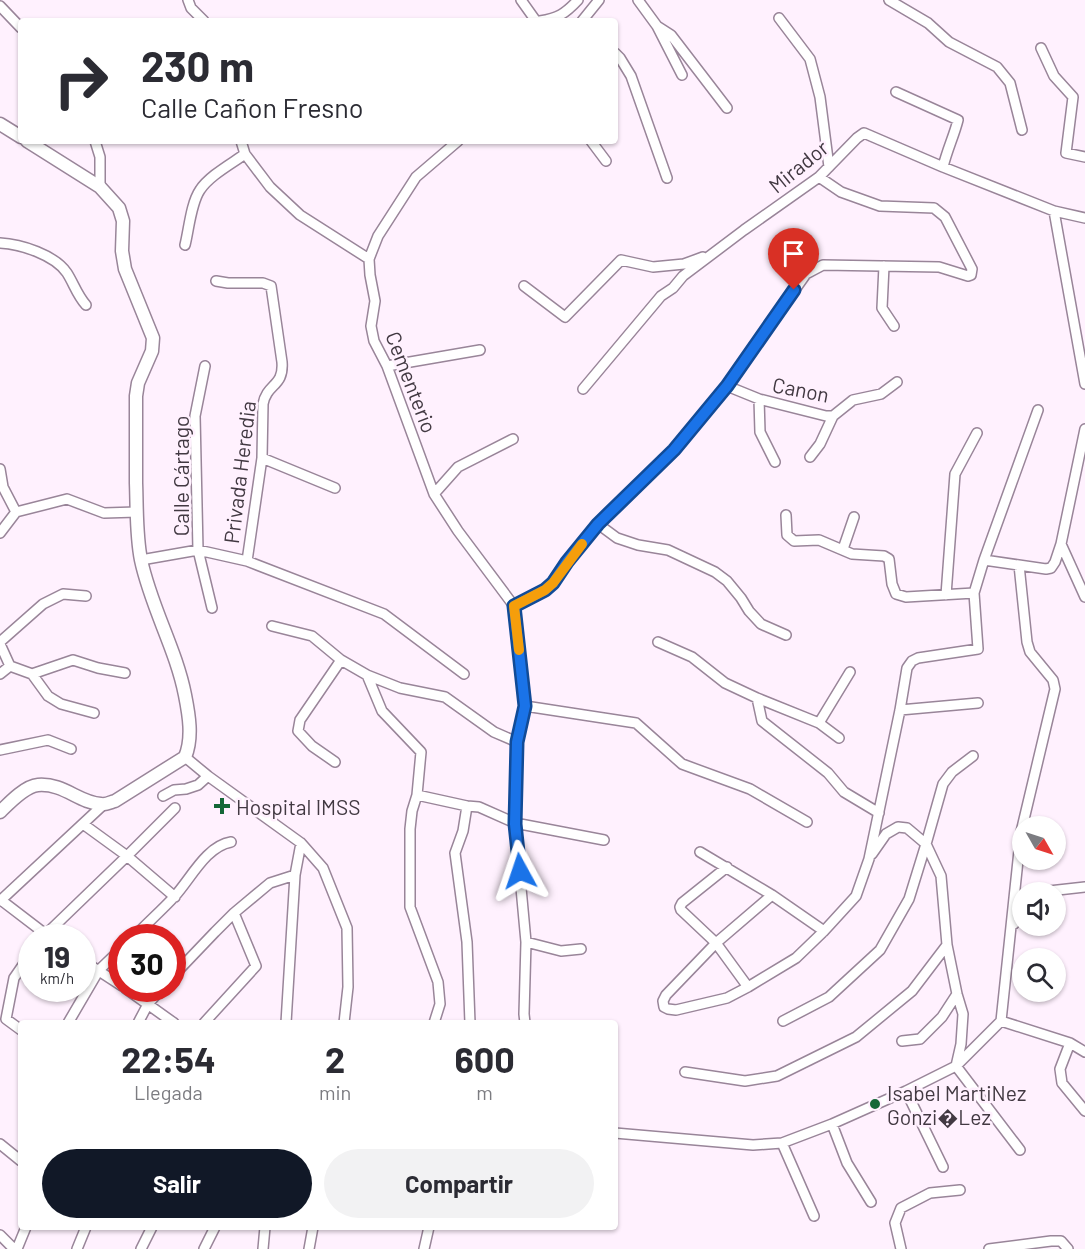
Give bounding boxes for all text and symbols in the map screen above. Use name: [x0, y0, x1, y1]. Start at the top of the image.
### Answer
text: 230 m: [141, 40, 254, 90]
icon: right: [42, 42, 120, 120]
text: Calle Cañon Fresno: [141, 91, 363, 123]
street label: Mirador: [763, 134, 833, 198]
pin: [768, 228, 819, 290]
icon: arrive: [777, 237, 810, 270]
street label: Cementerio: [381, 328, 443, 436]
street label: Canon: [771, 371, 831, 407]
street label: Privada Heredia: [218, 399, 260, 545]
street label: Calle Cártago: [168, 416, 193, 536]
place label: Hospital IMSS: [236, 794, 361, 819]
marker: Hospital IMSS: [213, 797, 231, 815]
north arrow: [1012, 816, 1066, 870]
map controls: [1012, 816, 1066, 1002]
position arrow: [488, 839, 552, 903]
button: sound: [1012, 882, 1066, 936]
speed limit sign: 30: [108, 924, 186, 1002]
text: 19: [44, 938, 70, 974]
button: search: [1012, 948, 1066, 1002]
text: km/h: [40, 969, 74, 987]
text: 22:54: [121, 1037, 216, 1080]
text: 2: [325, 1037, 345, 1080]
text: 600: [454, 1037, 515, 1080]
text: Llegada: [134, 1080, 203, 1104]
text: min: [319, 1080, 351, 1104]
text: m: [476, 1080, 493, 1104]
place label: Isabel MartiNez Gonzi�Lez: [887, 1080, 1026, 1129]
marker: Isabel MartiNez Gonzi�Lez: [868, 1097, 882, 1111]
button: Salir: [42, 1149, 312, 1218]
button: Compartir: [324, 1149, 594, 1218]

